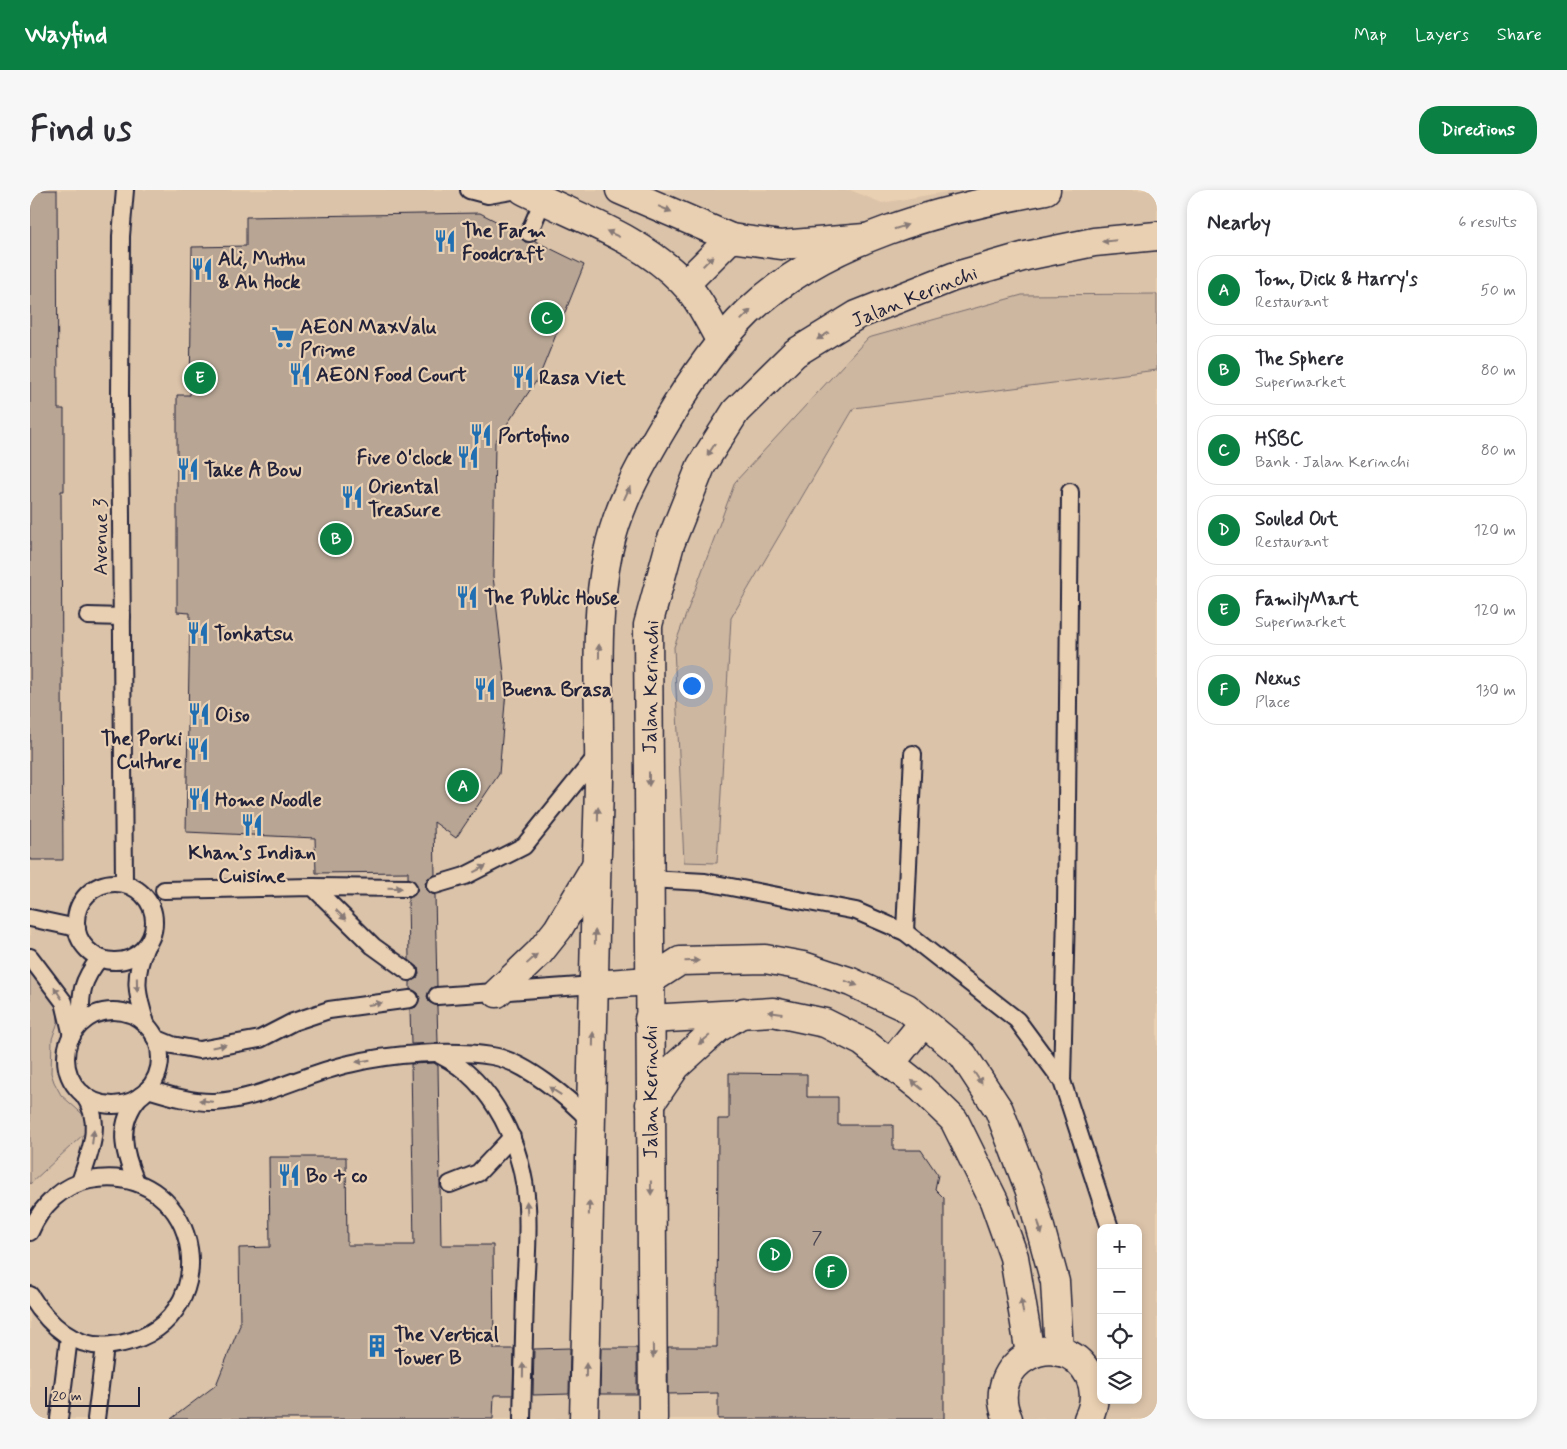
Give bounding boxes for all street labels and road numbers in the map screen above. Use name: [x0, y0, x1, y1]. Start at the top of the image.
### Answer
street label: Jalan Kerinchi: [848, 260, 982, 335]
street label: Avenue 3: [88, 498, 115, 576]
street label: Jalan Kerinchi: [637, 620, 666, 754]
street label: Jalan Kerinchi: [638, 1025, 665, 1159]

